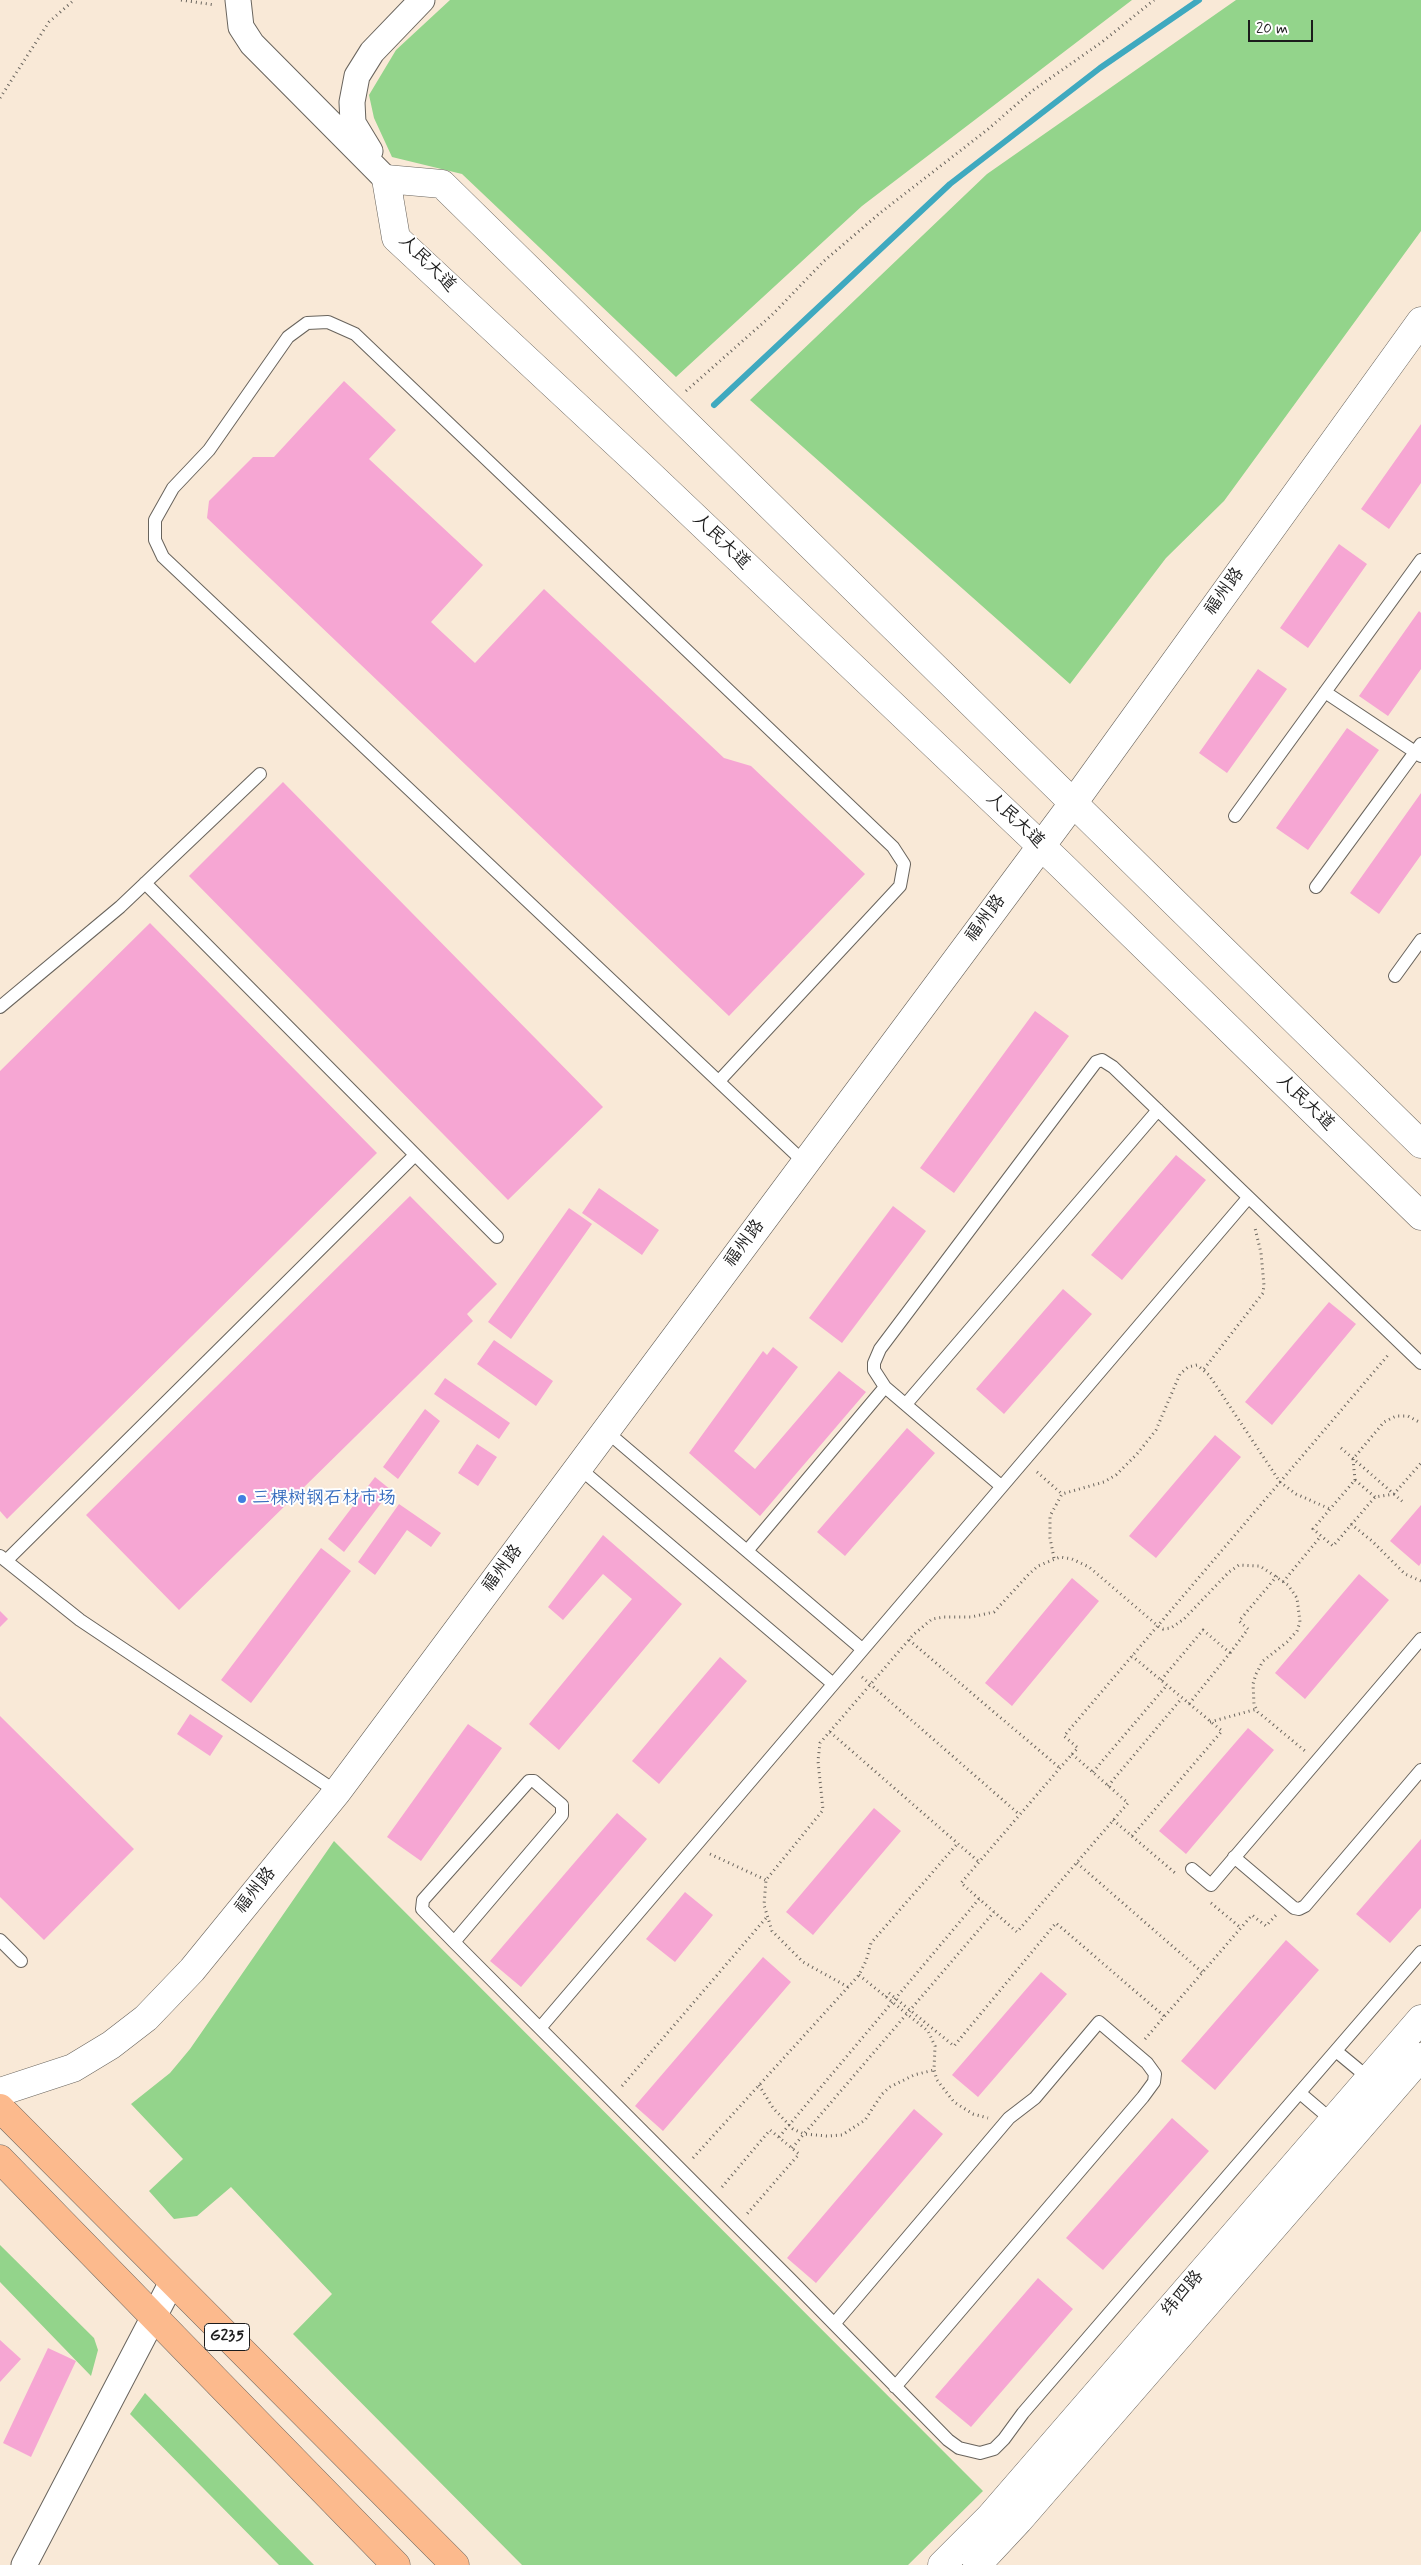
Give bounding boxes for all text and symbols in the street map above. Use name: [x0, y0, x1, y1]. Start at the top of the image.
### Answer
scale bar: [1251, 10, 1316, 42]
text: 20 m: [1256, 19, 1288, 39]
street label: 人民大道: [394, 231, 460, 297]
street label: 人民大道: [688, 509, 754, 575]
street label: 福州路: [1200, 564, 1250, 620]
street label: 人民大道: [981, 789, 1049, 853]
street label: 福州路: [961, 891, 1011, 947]
street label: 人民大道: [1272, 1070, 1338, 1136]
street label: 福州路: [720, 1216, 770, 1272]
place label: 三棵树钢石材市场: [252, 1488, 396, 1510]
marker: 三棵树钢石材市场: [236, 1493, 248, 1505]
street label: 福州路: [478, 1541, 528, 1597]
street label: 福州路: [231, 1863, 281, 1919]
street label: 纬四路: [1157, 2267, 1209, 2321]
road number: G235: [204, 2324, 250, 2350]

